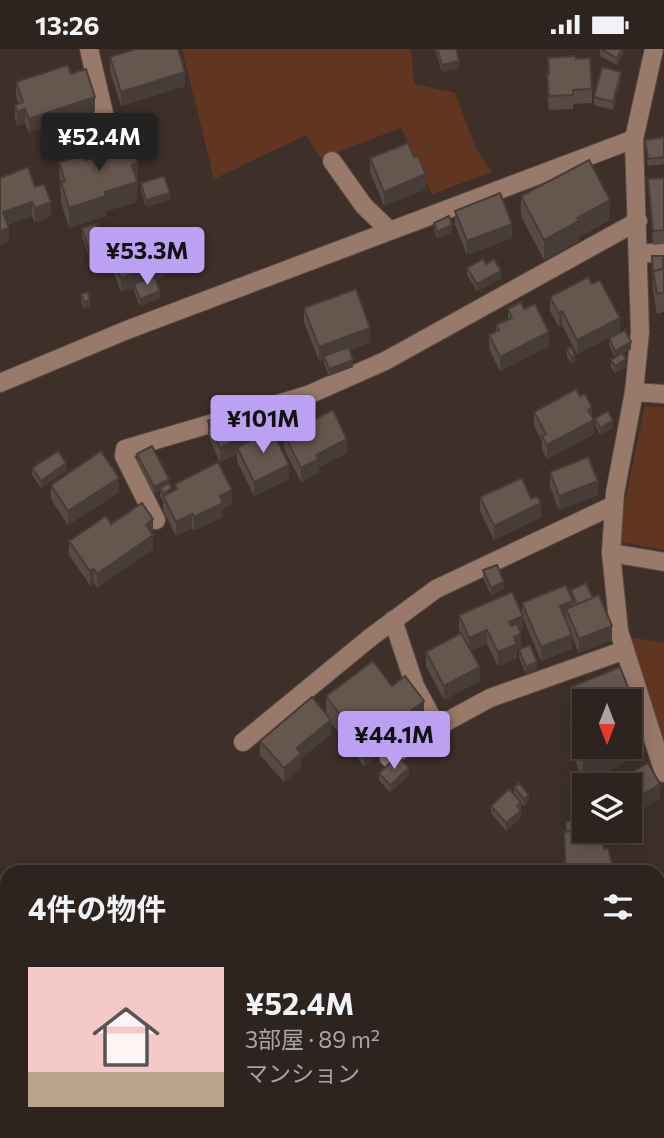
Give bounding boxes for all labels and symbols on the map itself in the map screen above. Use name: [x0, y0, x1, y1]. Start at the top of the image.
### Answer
pin: ¥52.4M: [42, 113, 156, 173]
pin: ¥53.3M: [90, 227, 204, 287]
pin: ¥101M: [214, 395, 312, 455]
north arrow: [572, 689, 642, 759]
pin: ¥44.1M: [337, 711, 451, 771]

